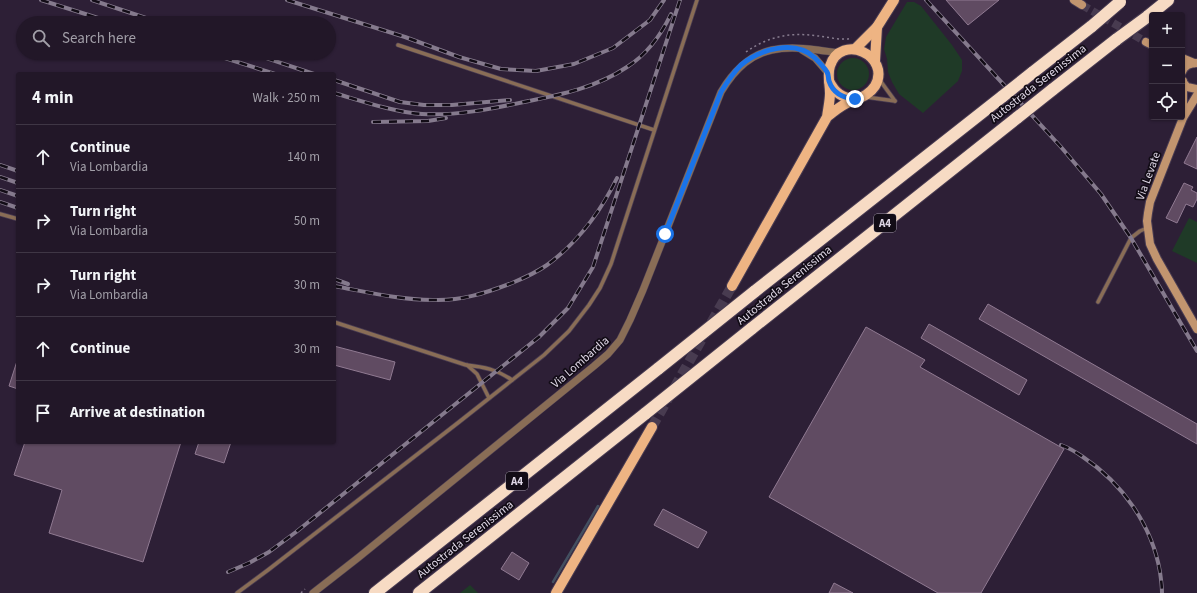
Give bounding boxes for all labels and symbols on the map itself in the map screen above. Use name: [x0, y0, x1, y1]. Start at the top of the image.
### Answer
street label: Autostrada Serenissima: [987, 40, 1090, 126]
route end: [846, 90, 864, 108]
street label: Via Levate: [1132, 150, 1165, 203]
road number: A4: [874, 214, 896, 232]
route start: [656, 225, 674, 243]
street label: Autostrada Serenissima: [733, 242, 836, 329]
street label: Via Lombardia: [548, 332, 613, 392]
road number: A4: [506, 472, 528, 490]
street label: Autostrada Serenissima: [414, 496, 517, 582]

